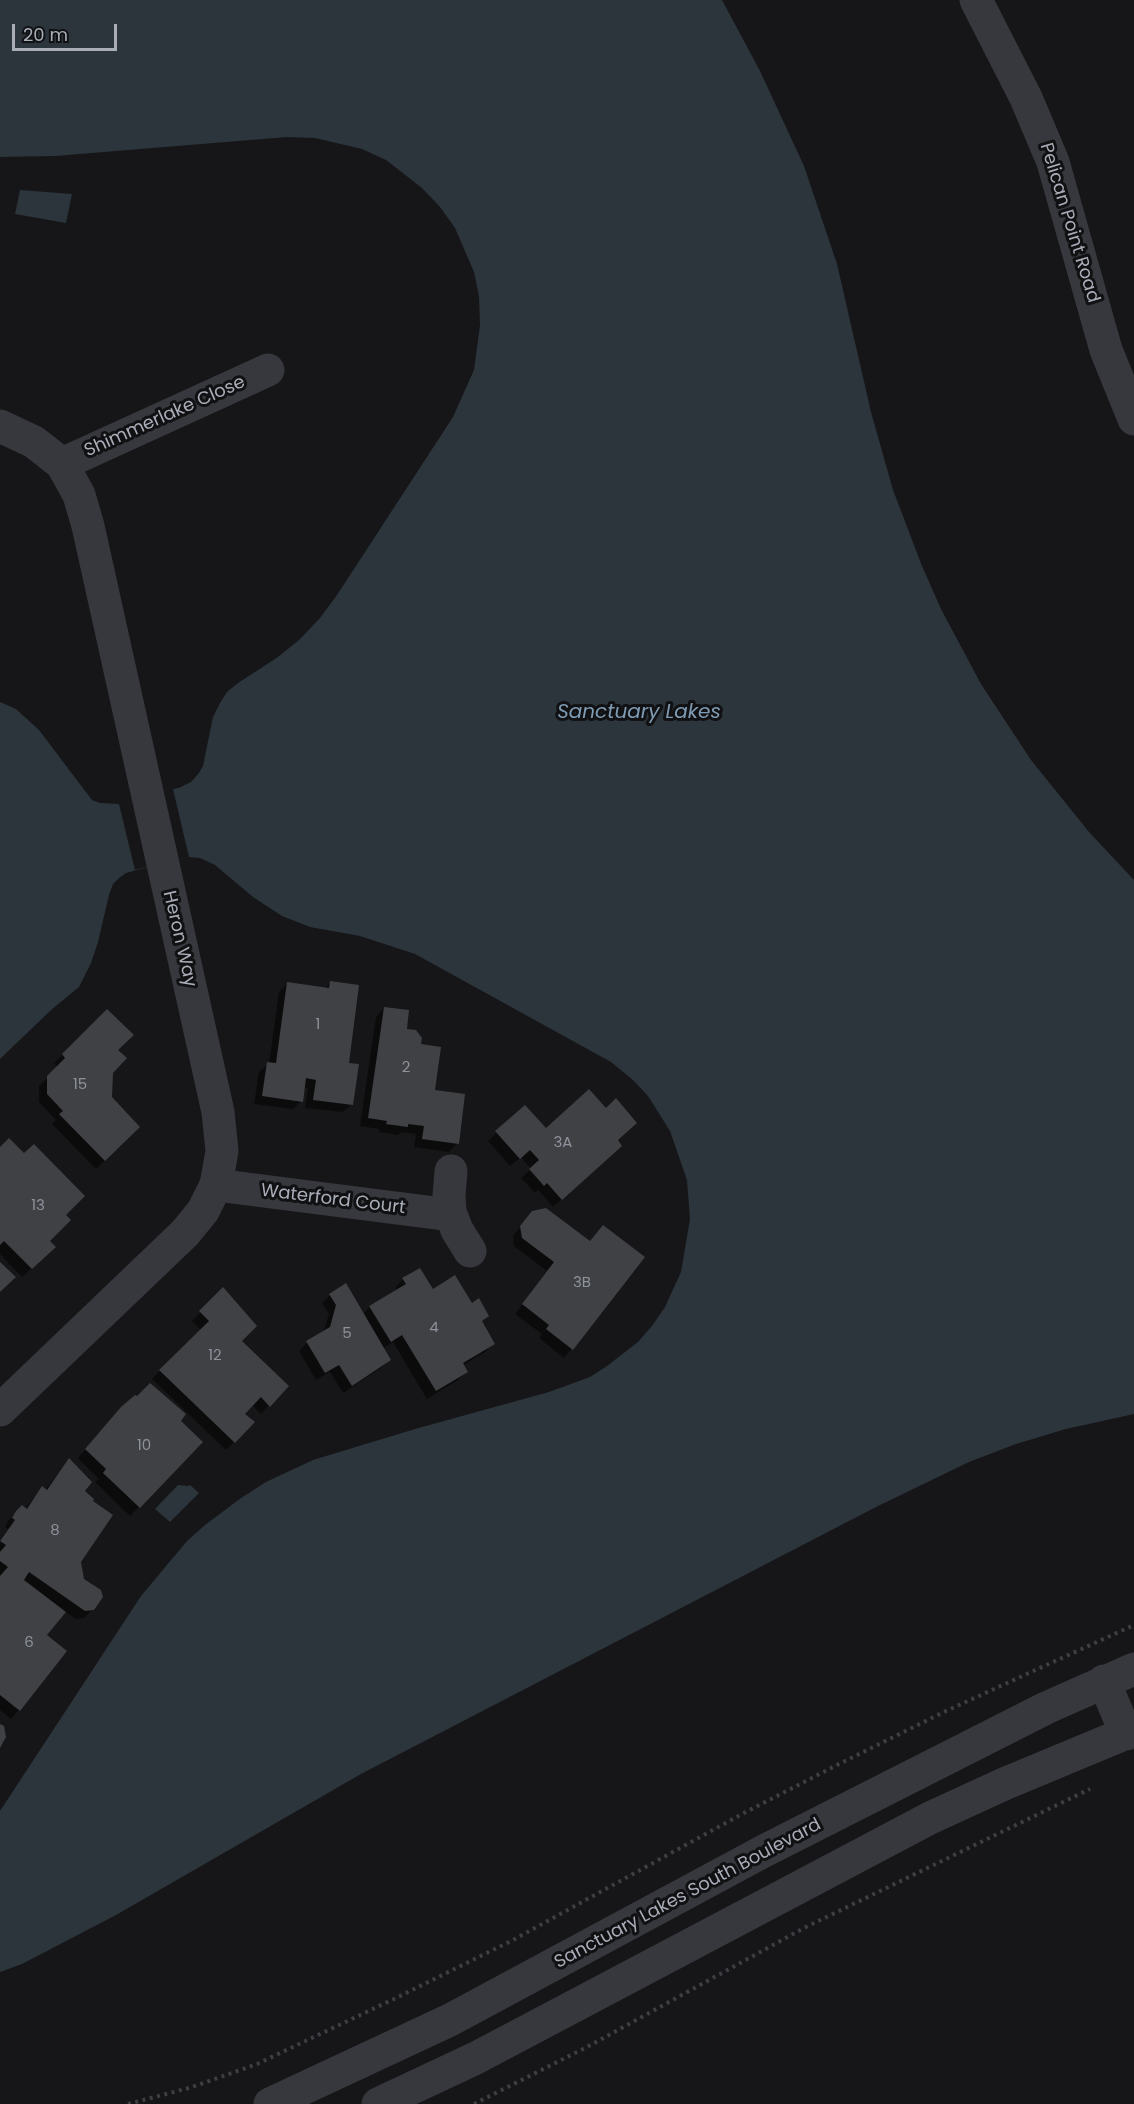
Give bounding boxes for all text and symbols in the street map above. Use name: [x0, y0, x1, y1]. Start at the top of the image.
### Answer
scale bar: [15, 12, 120, 50]
text: 20 m: [23, 22, 68, 47]
street label: Pelican Point Road: [1034, 141, 1104, 305]
street label: Shimmerlake Close: [81, 372, 249, 462]
water label: Sanctuary Lakes: [557, 701, 721, 725]
street label: Heron Way: [157, 889, 201, 989]
house number: 1: [316, 1016, 320, 1034]
house number: 2: [402, 1059, 410, 1077]
house number: 15: [73, 1076, 87, 1094]
house number: 3A: [554, 1134, 572, 1152]
street label: Waterford Court: [259, 1180, 407, 1220]
house number: 13: [31, 1197, 45, 1215]
house number: 3B: [573, 1274, 591, 1292]
house number: 4: [429, 1319, 439, 1337]
house number: 5: [342, 1325, 352, 1343]
house number: 12: [208, 1347, 222, 1365]
house number: 10: [137, 1437, 151, 1455]
house number: 8: [50, 1522, 60, 1540]
house number: 6: [24, 1634, 34, 1652]
street label: Sanctuary Lakes South Boulevard: [551, 1814, 825, 1974]

